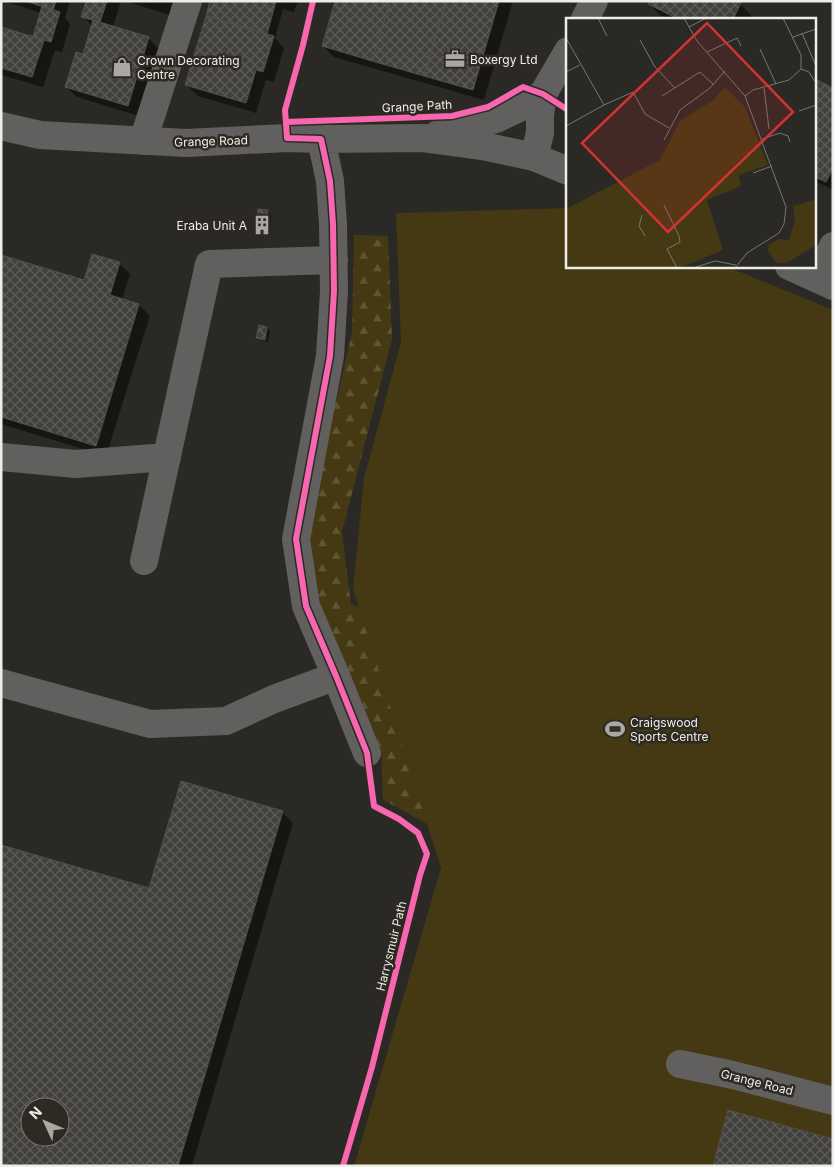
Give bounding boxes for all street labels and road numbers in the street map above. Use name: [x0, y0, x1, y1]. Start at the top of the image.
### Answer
street label: Grange Path: [381, 97, 453, 115]
street label: Grange Road: [174, 132, 248, 150]
street label: Harrysmuir Path: [373, 900, 409, 992]
street label: Grange Road: [719, 1066, 795, 1098]

